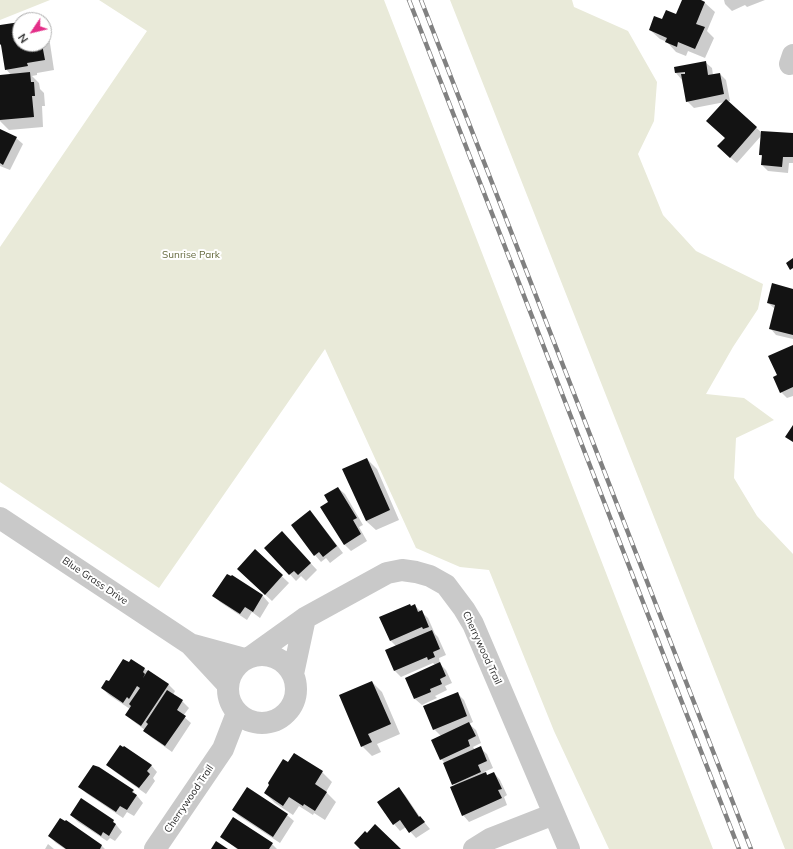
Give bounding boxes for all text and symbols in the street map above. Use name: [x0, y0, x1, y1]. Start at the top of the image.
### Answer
north arrow: [12, 12, 52, 52]
text: N: [15, 31, 31, 46]
park label: Sunrise Park: [162, 249, 220, 261]
street label: Blue Grass Drive: [60, 555, 130, 607]
street label: Cherrywood Trail: [460, 609, 504, 687]
street label: Cherrywood Trail: [162, 763, 216, 835]

